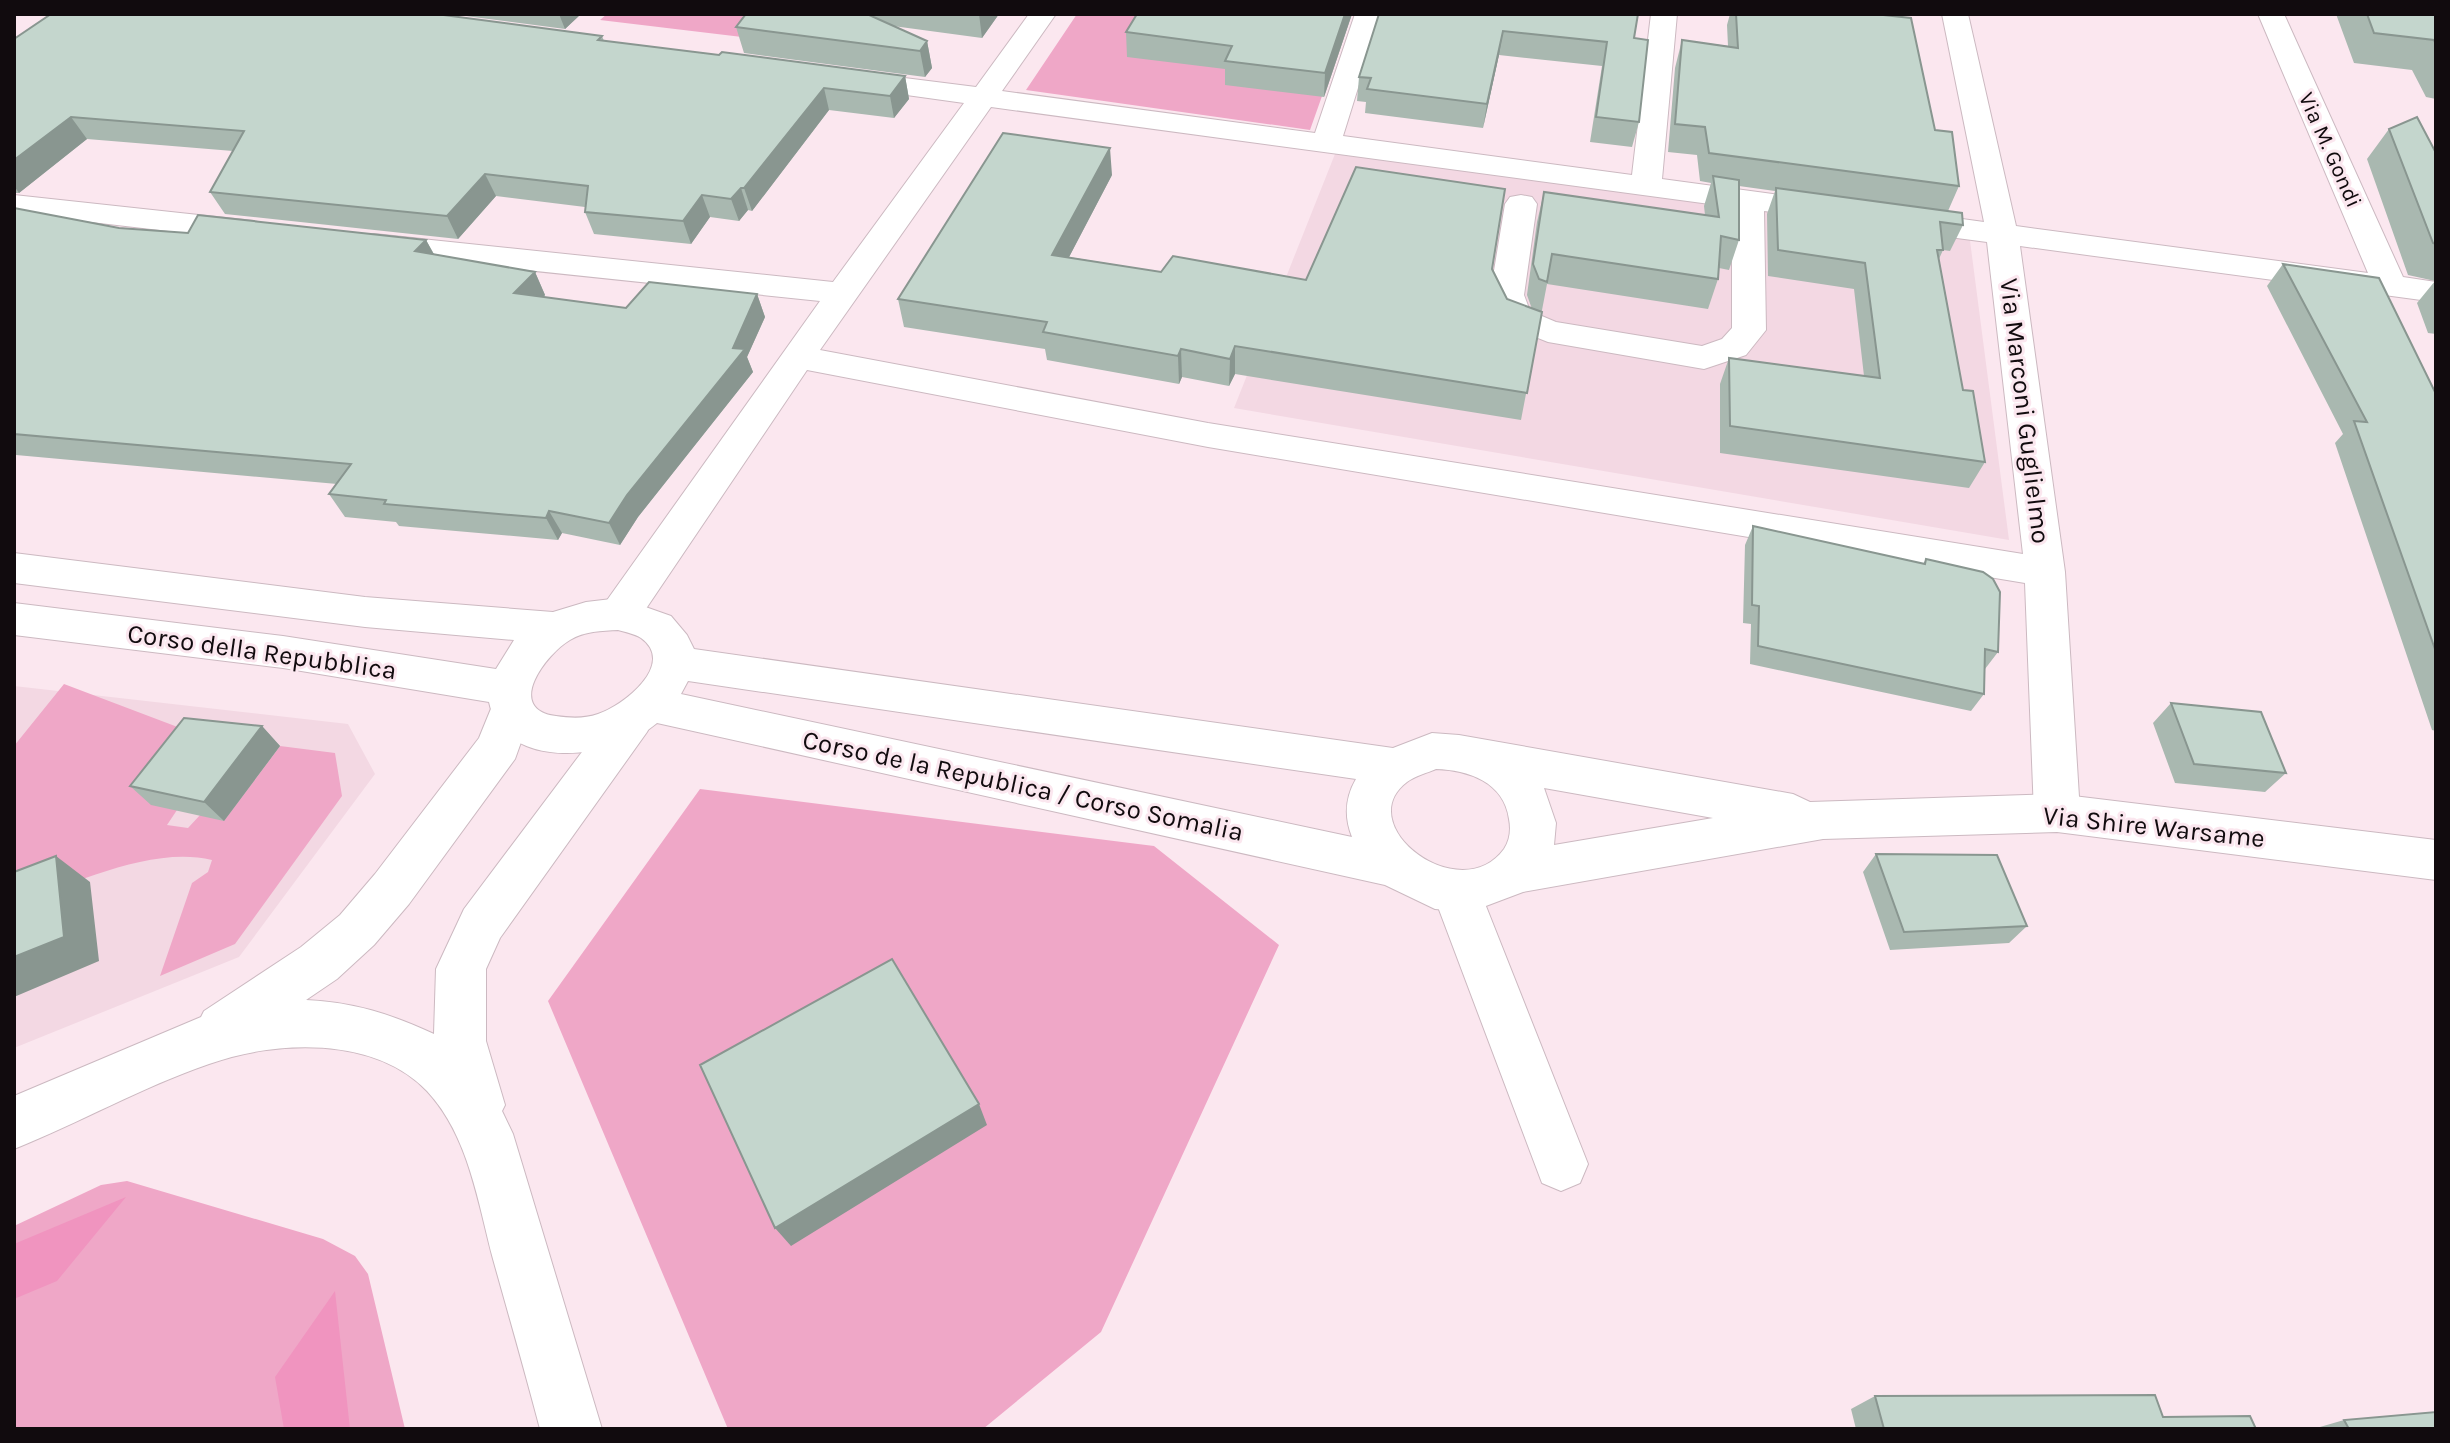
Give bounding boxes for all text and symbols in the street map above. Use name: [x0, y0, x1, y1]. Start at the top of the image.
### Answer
street label: Via M. Gondi: [2293, 88, 2367, 212]
street label: Via Marconi Guglielmo: [1993, 277, 2057, 545]
street label: Corso della Repubblica: [126, 618, 398, 686]
street label: Corso de la Republica / Corso Somalia: [800, 724, 1246, 848]
street label: Via Shire Warsame: [2042, 800, 2266, 854]

